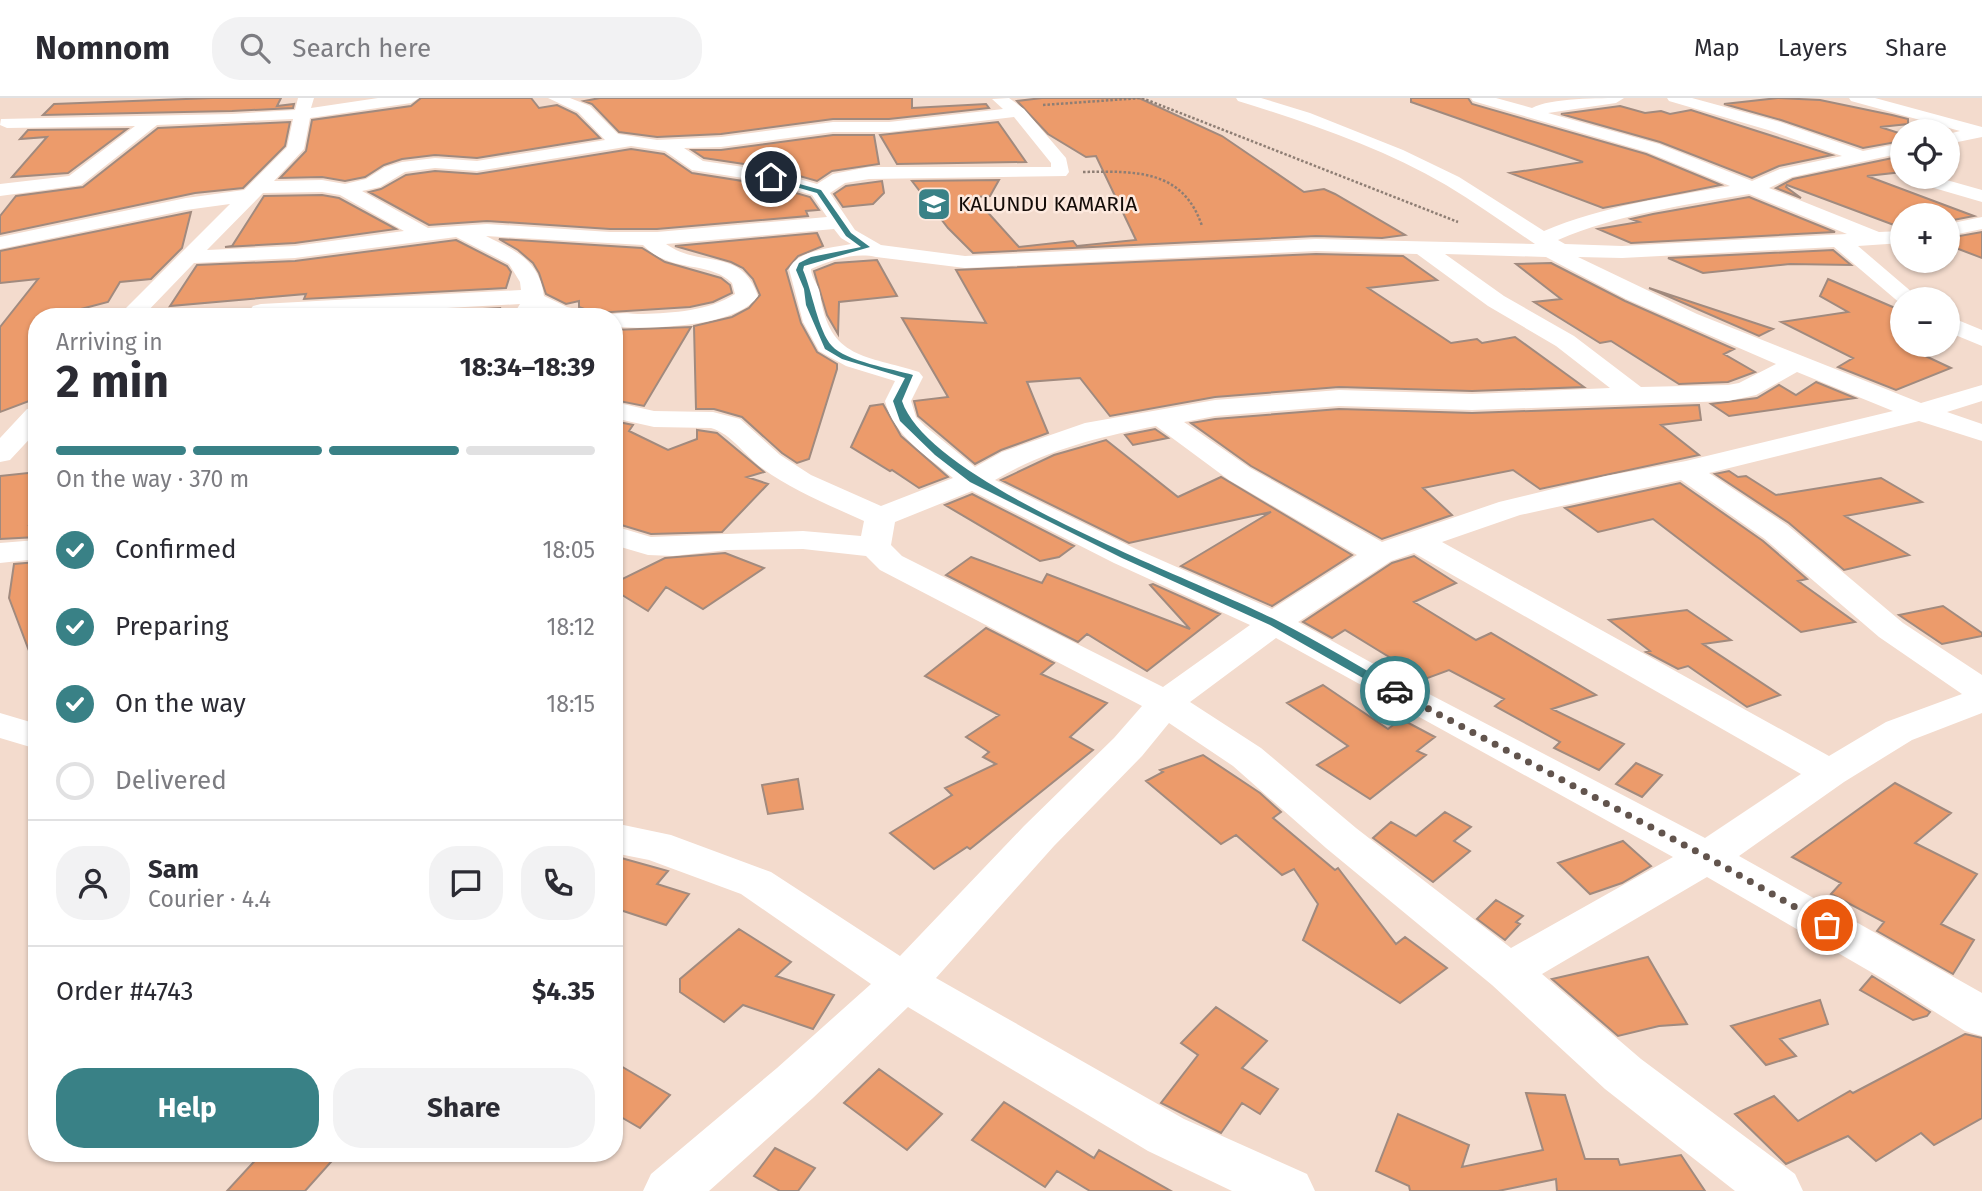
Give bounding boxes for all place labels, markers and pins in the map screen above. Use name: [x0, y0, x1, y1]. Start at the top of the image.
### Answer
pin: [741, 147, 801, 207]
school or university icon: KALUNDU KAMARIA: [915, 185, 953, 223]
place label: KALUNDU KAMARIA: [958, 191, 1137, 217]
pin: [1797, 895, 1857, 955]

